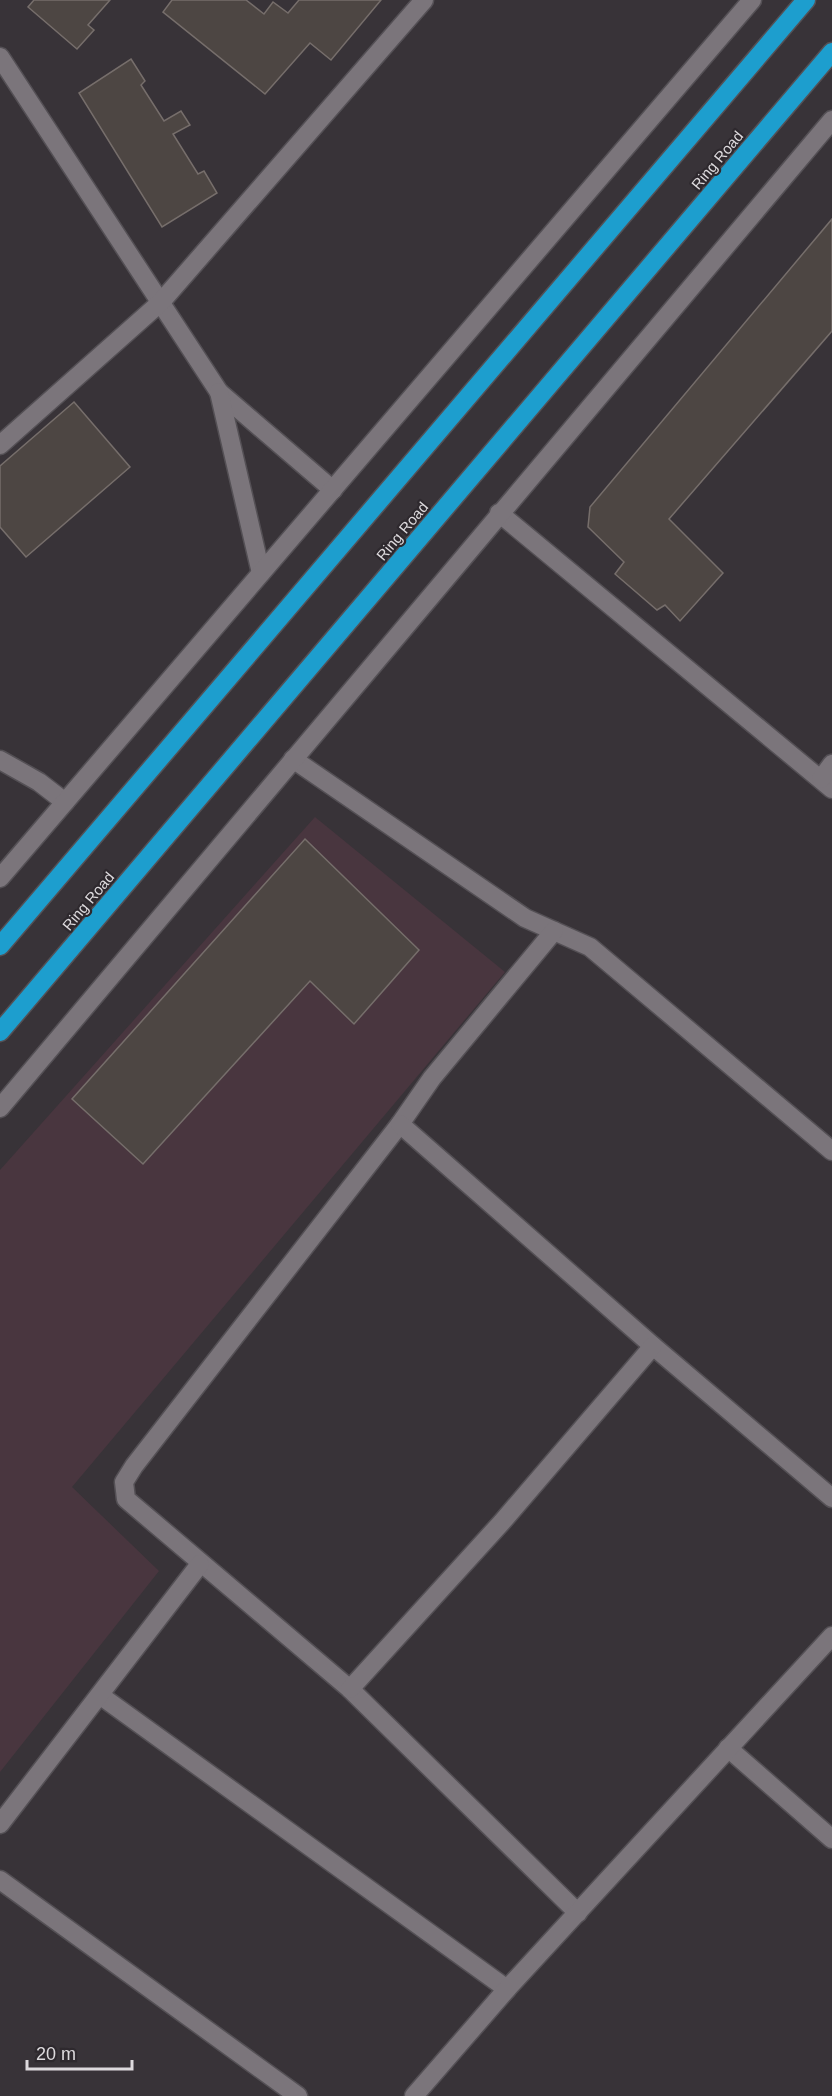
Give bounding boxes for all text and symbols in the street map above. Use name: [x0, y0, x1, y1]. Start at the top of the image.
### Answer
street label: Ring Road: [688, 127, 746, 193]
street label: Ring Road: [373, 498, 431, 564]
street label: Ring Road: [59, 868, 117, 934]
scale bar: [27, 2033, 132, 2071]
text: 20 m: [36, 2044, 76, 2064]

